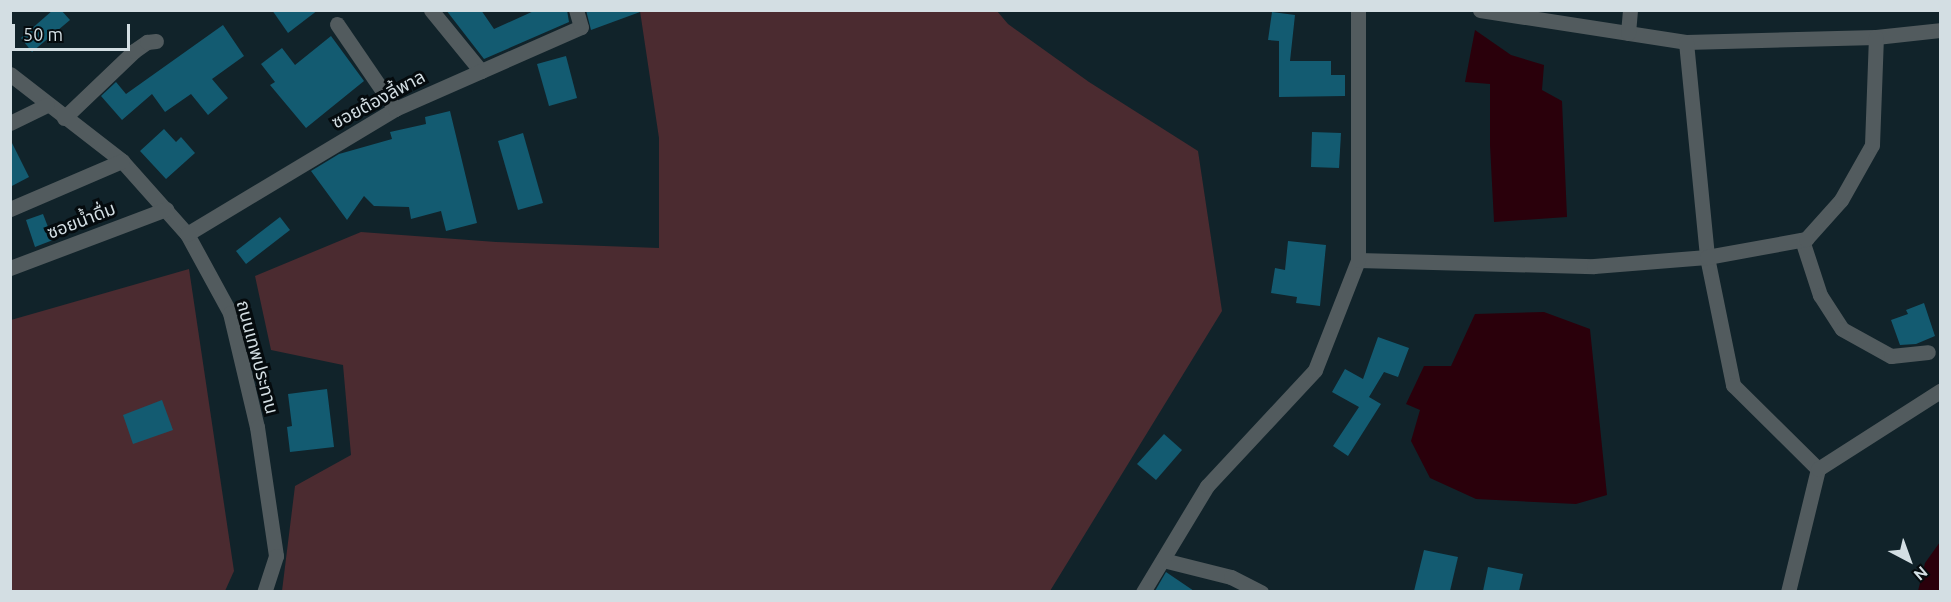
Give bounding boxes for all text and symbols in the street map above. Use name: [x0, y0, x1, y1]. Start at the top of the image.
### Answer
scale bar: [15, 12, 134, 50]
text: 50 m: [23, 24, 63, 44]
street label: ซอยต้องลี้พาล: [328, 65, 428, 133]
street label: ซอยน้ำดื่ม: [44, 197, 118, 243]
street label: ถนนเทพประทาน: [232, 298, 284, 416]
north arrow: [1879, 530, 1939, 590]
text: N: [1910, 563, 1931, 584]

